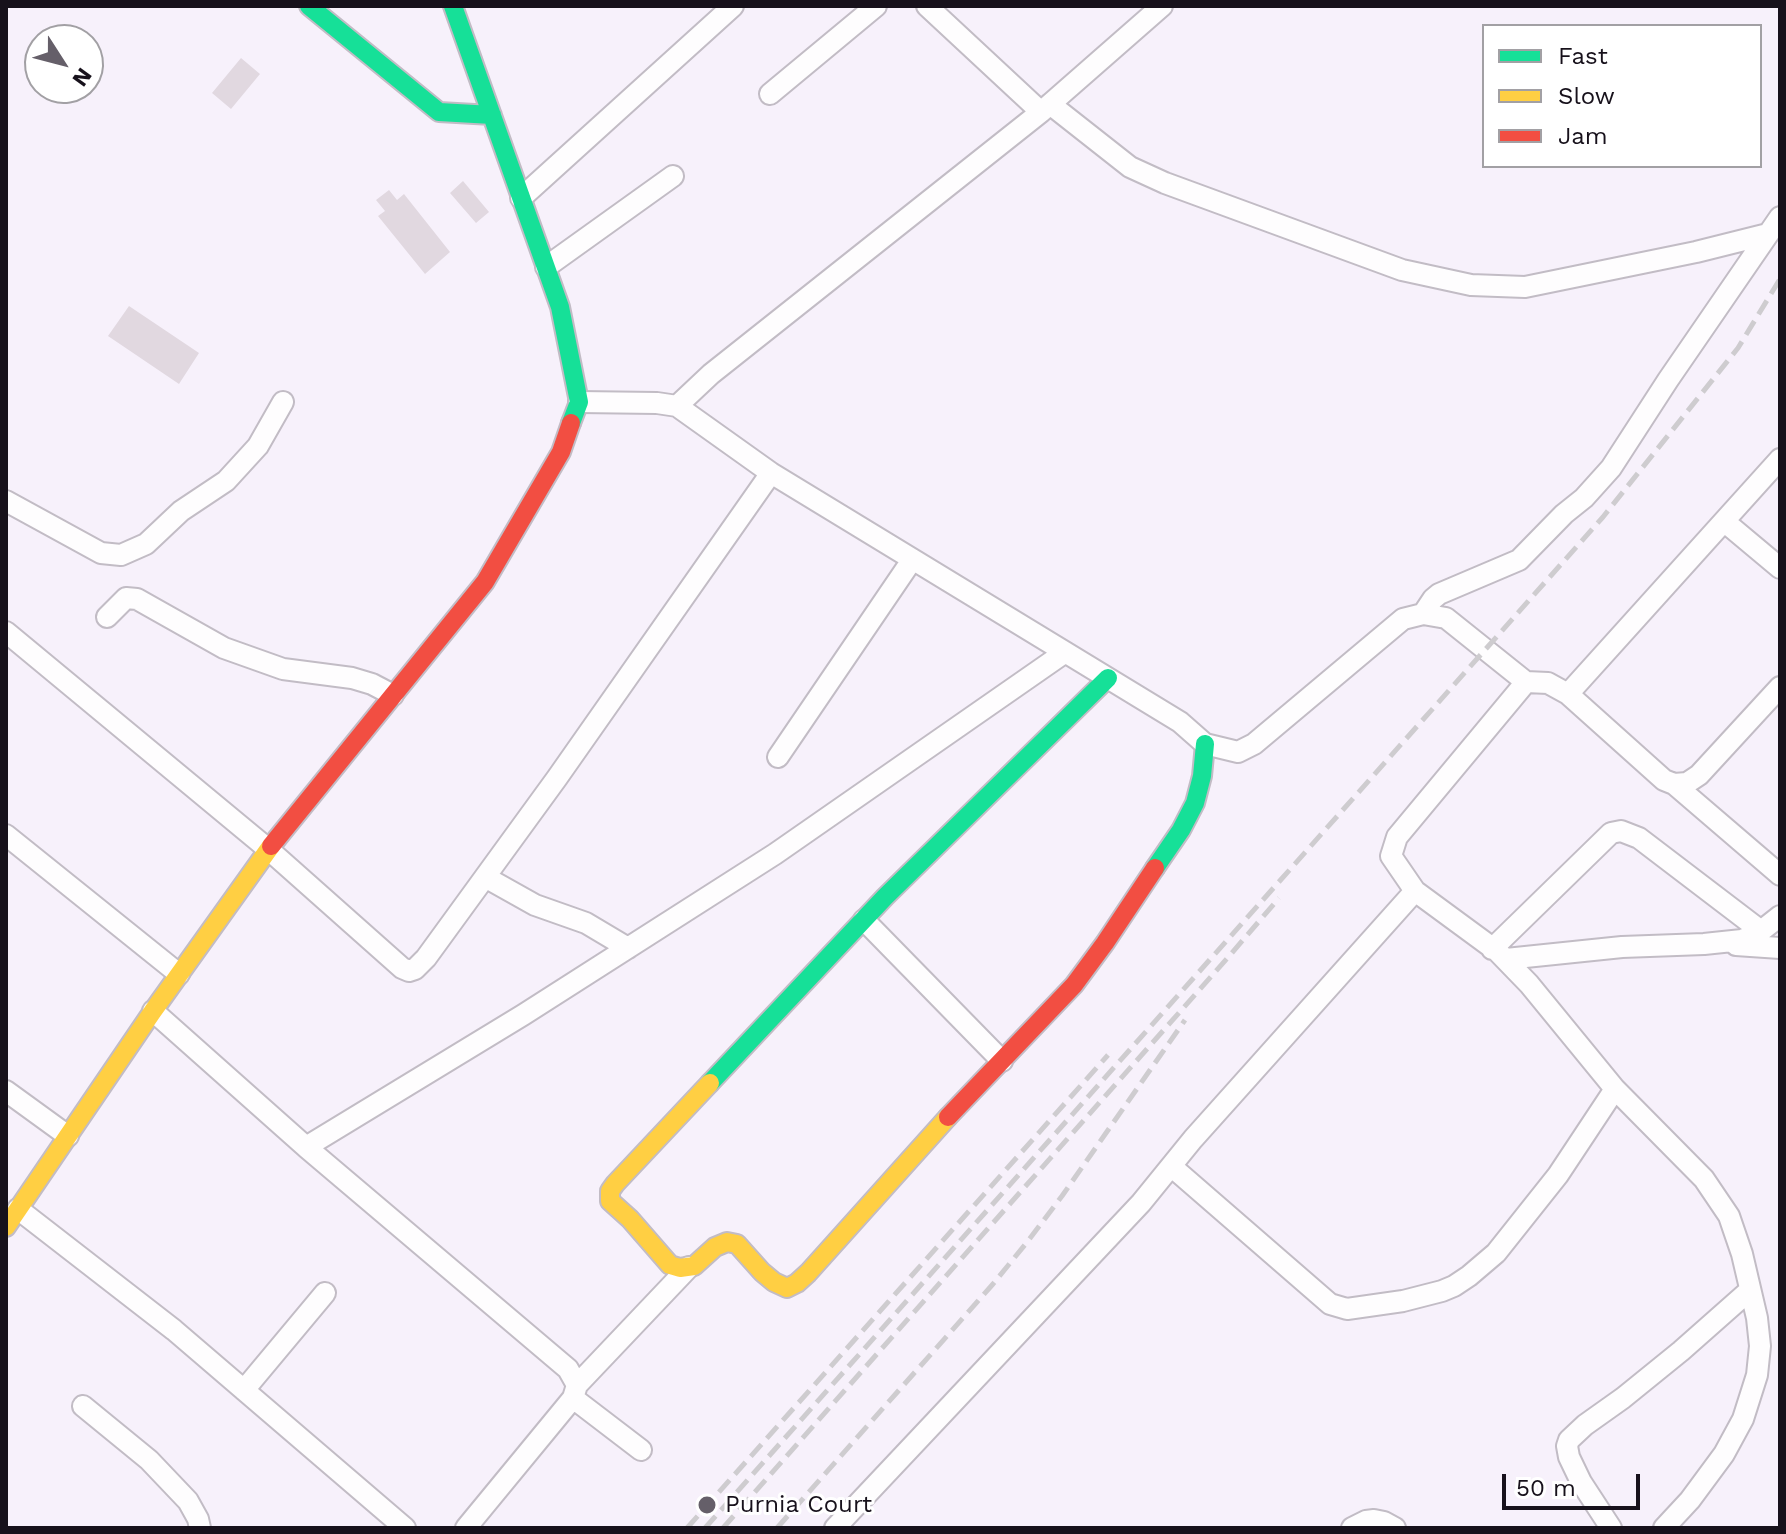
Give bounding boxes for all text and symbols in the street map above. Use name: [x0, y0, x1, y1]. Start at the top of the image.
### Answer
north arrow: [24, 24, 104, 104]
legend: [1482, 24, 1762, 168]
text: Fast: [1558, 42, 1608, 70]
text: N: [67, 63, 97, 91]
text: Slow: [1558, 82, 1615, 110]
text: Jam: [1558, 122, 1608, 150]
scale bar: [1506, 1458, 1644, 1508]
text: 50 m: [1516, 1474, 1576, 1502]
place label: Purnia Court: [725, 1491, 872, 1519]
marker: Purnia Court: [696, 1494, 718, 1516]

